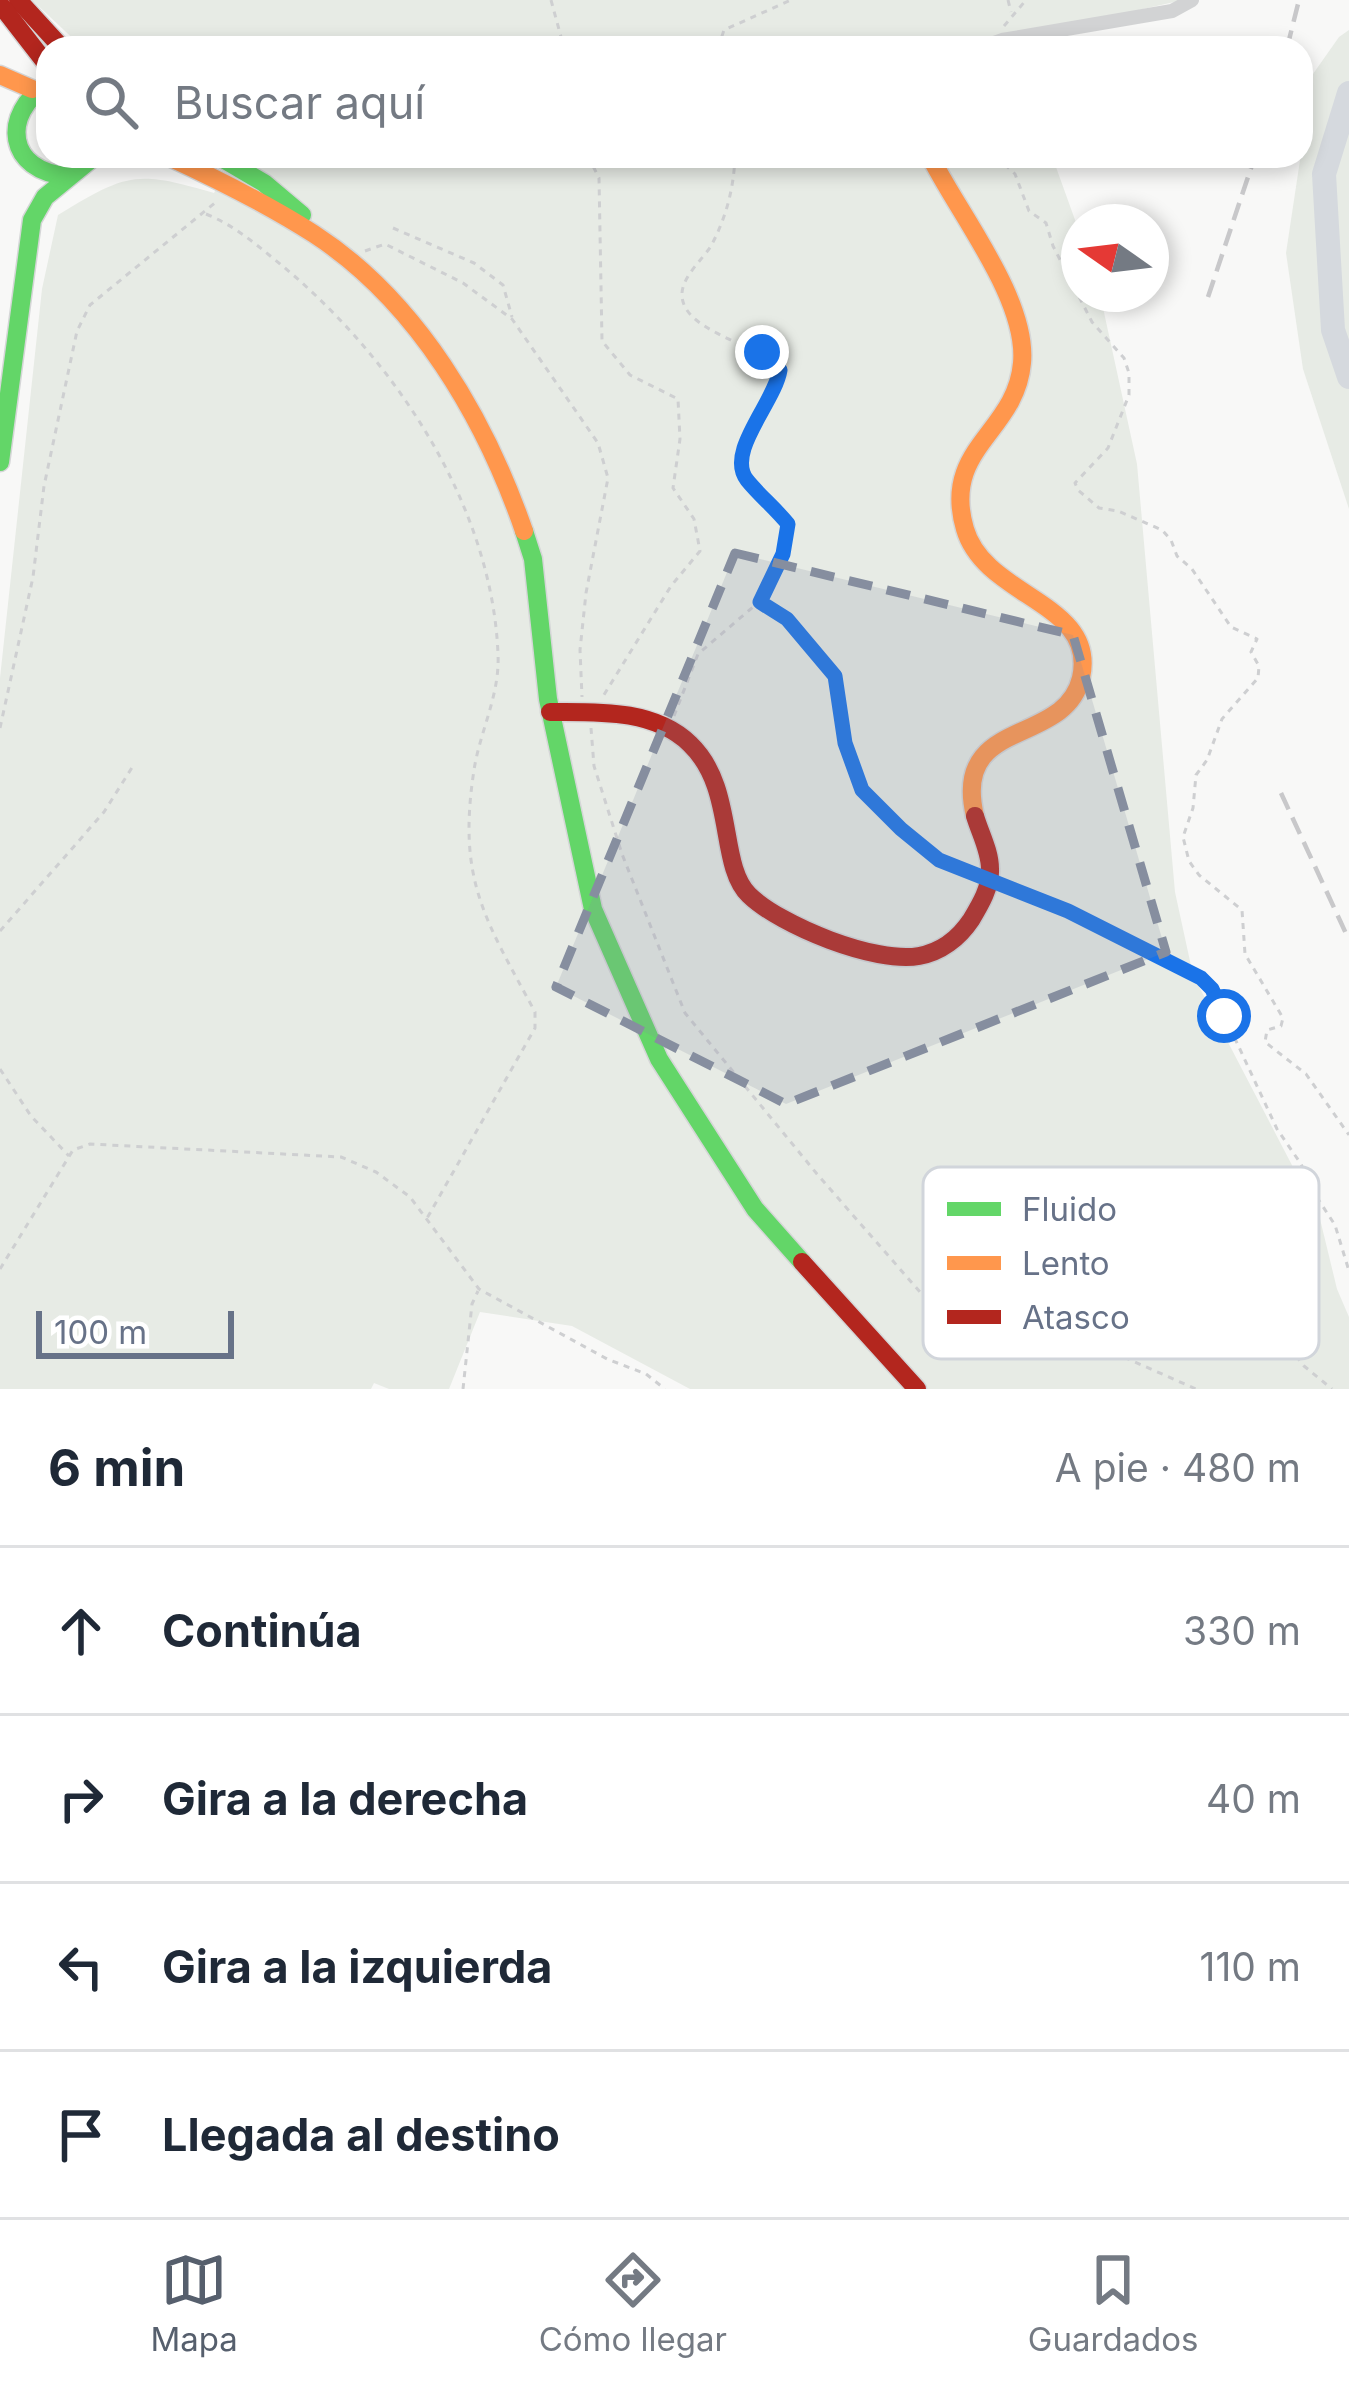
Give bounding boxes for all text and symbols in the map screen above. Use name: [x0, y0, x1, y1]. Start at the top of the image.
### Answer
search box: [36, 36, 1313, 168]
icon: search: [78, 69, 144, 135]
text: Buscar aquí: [174, 75, 425, 130]
north arrow: [1061, 204, 1169, 312]
route end: [735, 325, 789, 379]
route start: [1197, 989, 1251, 1043]
legend: [923, 1167, 1319, 1359]
text: Fluido: [1022, 1189, 1117, 1229]
text: Lento: [1022, 1243, 1110, 1283]
text: Atasco: [1022, 1297, 1130, 1337]
scale bar: [36, 1305, 234, 1358]
text: 100 m: [54, 1312, 147, 1352]
text: 6 min: [48, 1437, 185, 1498]
text: A pie · 480 m: [1055, 1444, 1301, 1491]
icon: ahead: [48, 1598, 114, 1664]
text: Continúa: [162, 1603, 362, 1658]
text: 330 m: [1183, 1607, 1301, 1654]
icon: right: [48, 1766, 114, 1832]
text: Gira a la derecha: [162, 1771, 528, 1826]
text: 40 m: [1206, 1775, 1301, 1822]
icon: left: [48, 1934, 114, 2000]
text: Gira a la izquierda: [162, 1939, 552, 1994]
text: 110 m: [1200, 1943, 1301, 1990]
icon: arrive: [48, 2102, 114, 2168]
text: Llegada al destino: [162, 2107, 560, 2162]
tab: Mapa: [150, 2247, 238, 2359]
tab: Cómo llegar: [539, 2247, 727, 2359]
tab: Guardados: [1028, 2247, 1199, 2359]

